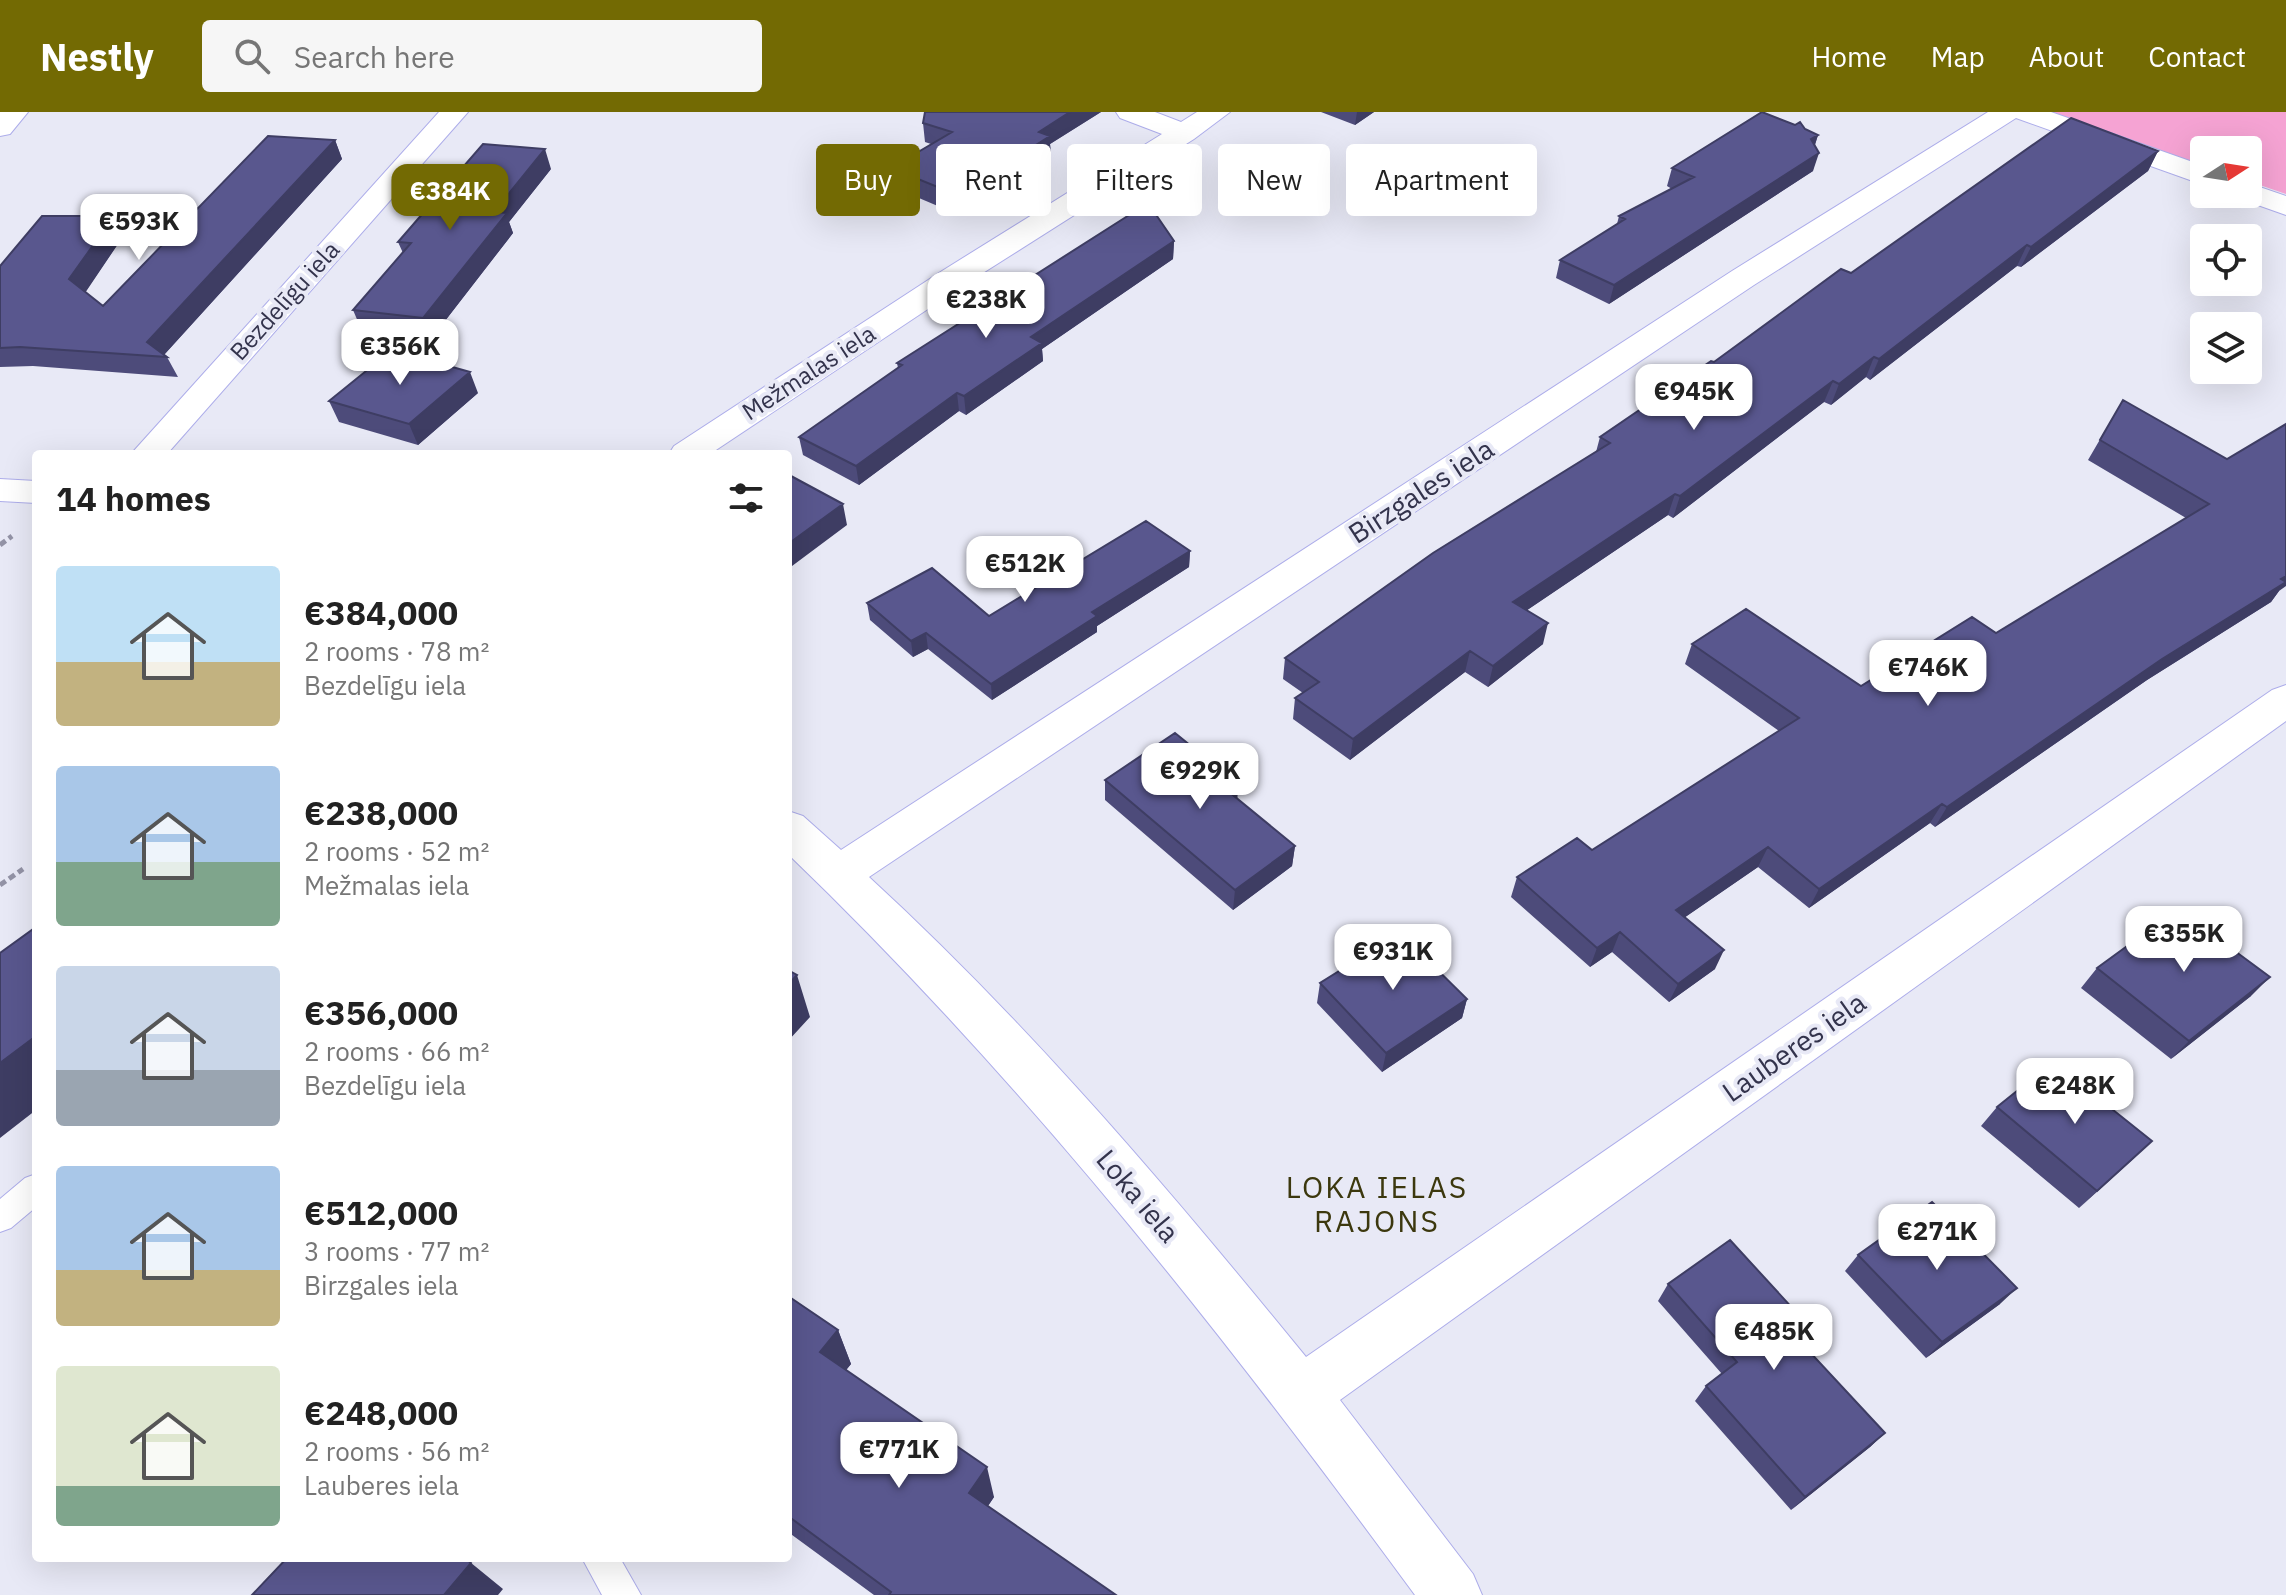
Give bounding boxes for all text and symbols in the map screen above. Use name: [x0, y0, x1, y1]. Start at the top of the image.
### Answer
search box: [202, 20, 762, 92]
text: Nestly: [40, 32, 154, 81]
icon: search: [230, 34, 274, 78]
text: Search here: [294, 37, 455, 76]
text: Home: [1811, 38, 1887, 75]
text: Map: [1931, 38, 1985, 75]
text: About: [2029, 38, 2104, 75]
text: Contact: [2148, 38, 2246, 75]
north arrow: [2190, 136, 2262, 208]
map controls: [2190, 136, 2262, 384]
chip: Buy: [816, 144, 920, 216]
chip: Rent: [936, 144, 1051, 216]
chip: Filters: [1067, 144, 1202, 216]
chip: New: [1218, 144, 1330, 216]
chip: Apartment: [1346, 144, 1537, 216]
pin: €384K: [394, 164, 506, 232]
text: €384K: [409, 173, 491, 207]
pin: €593K: [83, 194, 195, 262]
text: €593K: [98, 203, 180, 237]
button: locate: [2190, 224, 2262, 296]
street label: Bezdelīgu iela: [222, 234, 346, 367]
pin: €238K: [930, 272, 1042, 340]
text: €238K: [945, 281, 1027, 315]
button: layers: [2190, 312, 2262, 384]
street label: Mežmalas iela: [736, 317, 881, 427]
pin: €356K: [344, 319, 456, 387]
text: €356K: [359, 328, 441, 362]
pin: €945K: [1638, 364, 1750, 432]
text: €945K: [1653, 373, 1735, 407]
street label: Birzgales iela: [1341, 430, 1501, 551]
text: 14 homes: [56, 476, 211, 520]
icon: filters: [724, 476, 768, 520]
pin: €512K: [969, 536, 1081, 604]
text: €512K: [984, 545, 1066, 579]
text: €384,000: [304, 590, 458, 634]
icon: home: [120, 598, 216, 694]
text: 2 rooms · 78 m²: [304, 634, 489, 668]
pin: €746K: [1872, 640, 1984, 708]
text: €746K: [1887, 649, 1969, 683]
text: Bezdelīgu iela: [304, 668, 466, 702]
pin: €929K: [1144, 743, 1256, 811]
text: €929K: [1159, 752, 1241, 786]
text: €238,000: [304, 790, 458, 834]
icon: home: [120, 798, 216, 894]
text: 2 rooms · 52 m²: [304, 834, 489, 868]
text: Mežmalas iela: [304, 868, 469, 902]
pin: €355K: [2128, 906, 2240, 974]
text: €355K: [2143, 915, 2225, 949]
pin: €931K: [1337, 924, 1449, 992]
text: €931K: [1352, 933, 1434, 967]
street label: Lauberes iela: [1715, 983, 1873, 1110]
text: €356,000: [304, 990, 458, 1034]
icon: home: [120, 998, 216, 1094]
text: 2 rooms · 66 m²: [304, 1034, 489, 1068]
pin: €248K: [2019, 1058, 2131, 1126]
text: €248K: [2034, 1067, 2116, 1101]
text: Bezdelīgu iela: [304, 1068, 466, 1102]
street label: Loka iela: [1089, 1141, 1188, 1250]
district label: LOKA IELAS RAJONS: [1286, 1167, 1468, 1240]
text: €512,000: [304, 1190, 458, 1234]
icon: home: [120, 1198, 216, 1294]
pin: €271K: [1881, 1204, 1993, 1272]
text: €271K: [1896, 1213, 1978, 1247]
text: 3 rooms · 77 m²: [304, 1234, 489, 1268]
text: Birzgales iela: [304, 1268, 459, 1302]
pin: €485K: [1718, 1304, 1830, 1372]
text: €485K: [1733, 1313, 1815, 1347]
text: €248,000: [304, 1390, 458, 1434]
icon: home: [120, 1398, 216, 1494]
pin: €771K: [843, 1422, 955, 1490]
text: €771K: [858, 1431, 940, 1465]
text: 2 rooms · 56 m²: [304, 1434, 489, 1468]
text: Lauberes iela: [304, 1468, 459, 1502]

